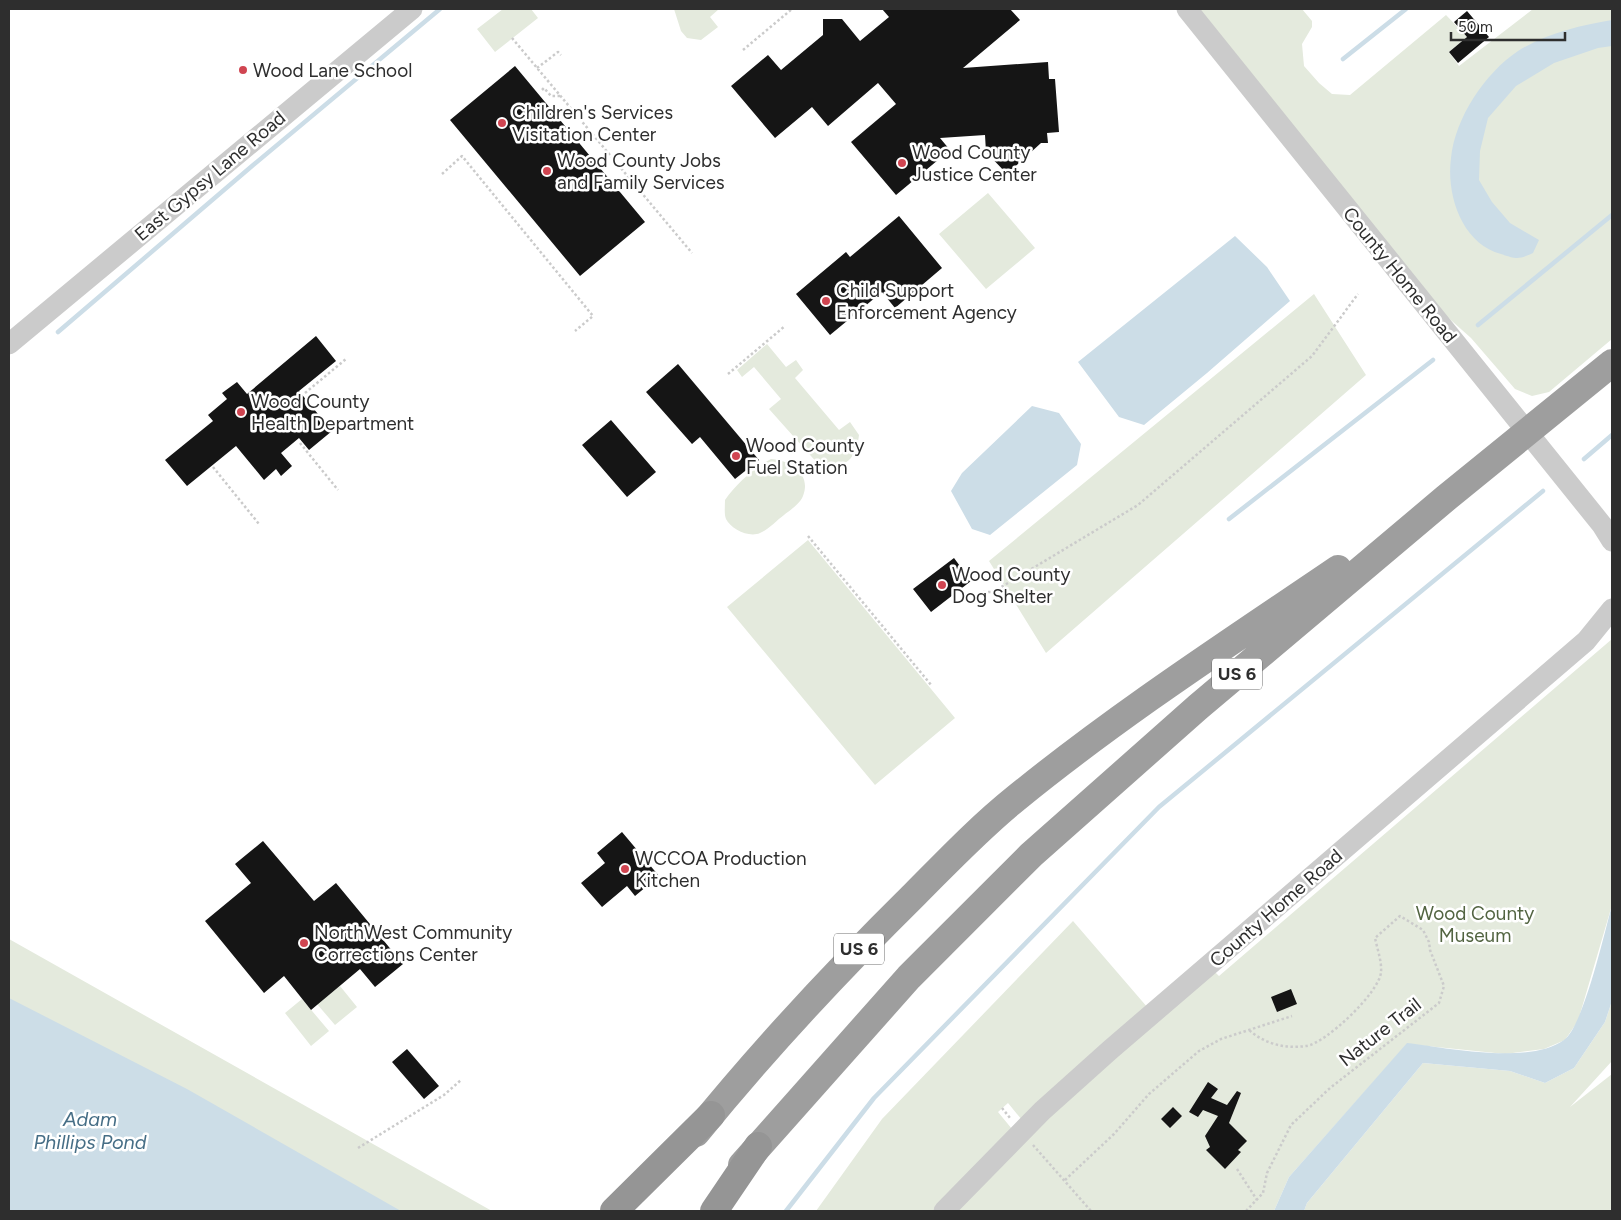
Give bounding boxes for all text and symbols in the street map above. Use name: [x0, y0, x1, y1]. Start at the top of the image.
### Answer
scale bar: [1451, 10, 1565, 42]
text: 50 m: [1458, 18, 1493, 36]
place label: Wood Lane School: [253, 59, 412, 82]
marker: Wood Lane School: [237, 64, 249, 76]
place label: Children's Services Visitation Center: [512, 101, 673, 146]
street label: East Gypsy Lane Road: [130, 106, 290, 246]
marker: Children's Services Visitation Center: [496, 117, 508, 129]
place label: Wood County Justice Center: [912, 141, 1037, 186]
place label: Wood County Jobs and Family Services: [557, 149, 725, 194]
marker: Wood County Justice Center: [896, 157, 908, 169]
marker: Wood County Jobs and Family Services: [541, 165, 553, 177]
street label: County Home Road: [1338, 202, 1462, 348]
place label: Child Support Enforcement Agency: [836, 279, 1017, 324]
marker: Child Support Enforcement Agency: [820, 295, 832, 307]
place label: Wood County Health Department: [251, 390, 414, 435]
marker: Wood County Health Department: [235, 406, 247, 418]
place label: Wood County Fuel Station: [746, 434, 864, 479]
marker: Wood County Fuel Station: [730, 450, 742, 462]
place label: Wood County Dog Shelter: [952, 563, 1070, 608]
marker: Wood County Dog Shelter: [936, 579, 948, 591]
road number: US 6: [1212, 659, 1262, 690]
street label: County Home Road: [1205, 844, 1347, 972]
place label: WCCOA Production Kitchen: [635, 847, 807, 892]
marker: WCCOA Production Kitchen: [619, 863, 631, 875]
park label: Wood County Museum: [1416, 902, 1534, 947]
place label: NorthWest Community Corrections Center: [314, 921, 512, 966]
road number: US 6: [834, 934, 884, 964]
marker: NorthWest Community Corrections Center: [298, 937, 310, 949]
street label: Nature Trail: [1334, 993, 1426, 1071]
water label: Adam Phillips Pond: [33, 1107, 147, 1154]

